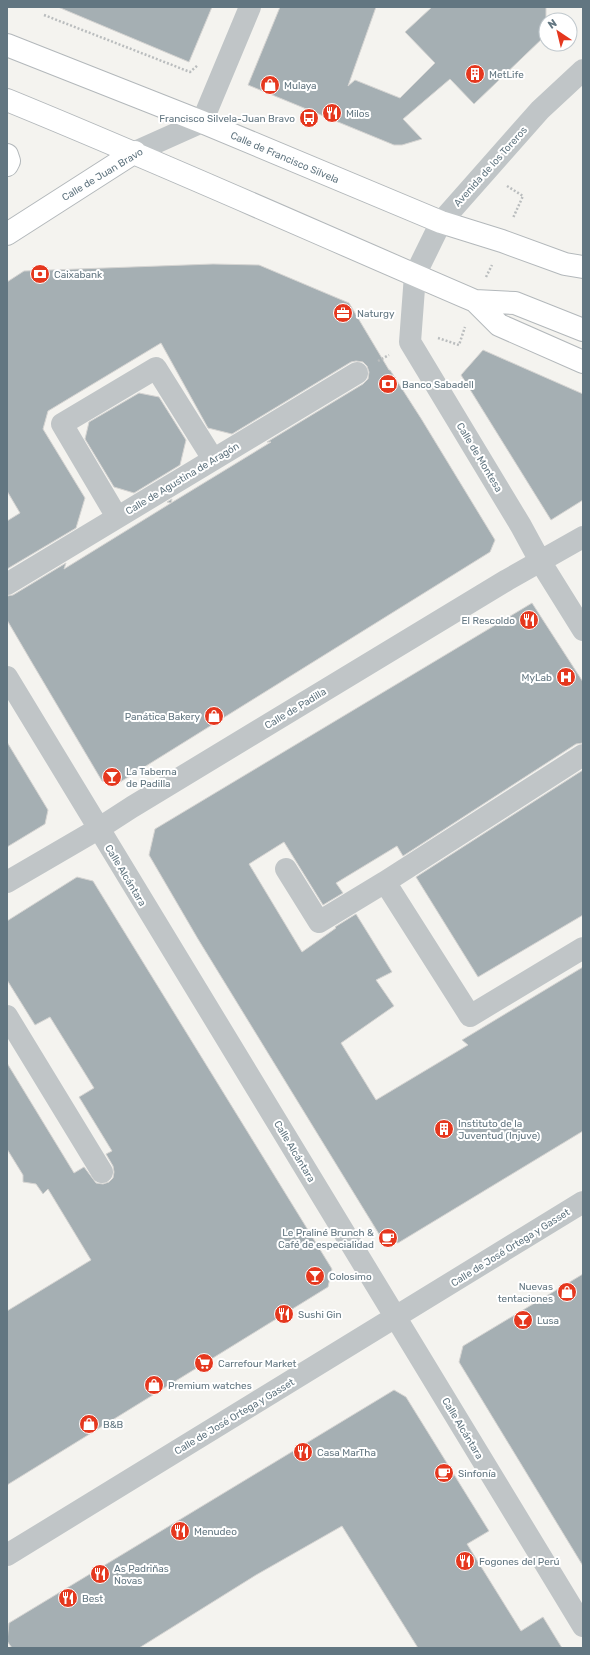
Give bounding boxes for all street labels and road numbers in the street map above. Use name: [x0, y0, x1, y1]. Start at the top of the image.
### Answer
street label: Avenida de los Toreros: [452, 124, 530, 209]
street label: Calle de Francisco Silvela: [228, 130, 341, 186]
street label: Calle de Juan Bravo: [60, 146, 145, 204]
street label: Calle de Montesa: [454, 421, 505, 494]
street label: Calle de Agustina de Aragón: [124, 440, 241, 518]
street label: Calle de Padilla: [263, 686, 328, 732]
street label: Calle Alcántara: [102, 843, 148, 908]
street label: Calle Alcántara: [271, 1119, 317, 1184]
street label: Calle de José Ortega y Gasset: [449, 1206, 572, 1289]
street label: Calle de José Ortega y Gasset: [172, 1376, 297, 1457]
street label: Calle Alcántara: [439, 1396, 485, 1461]

